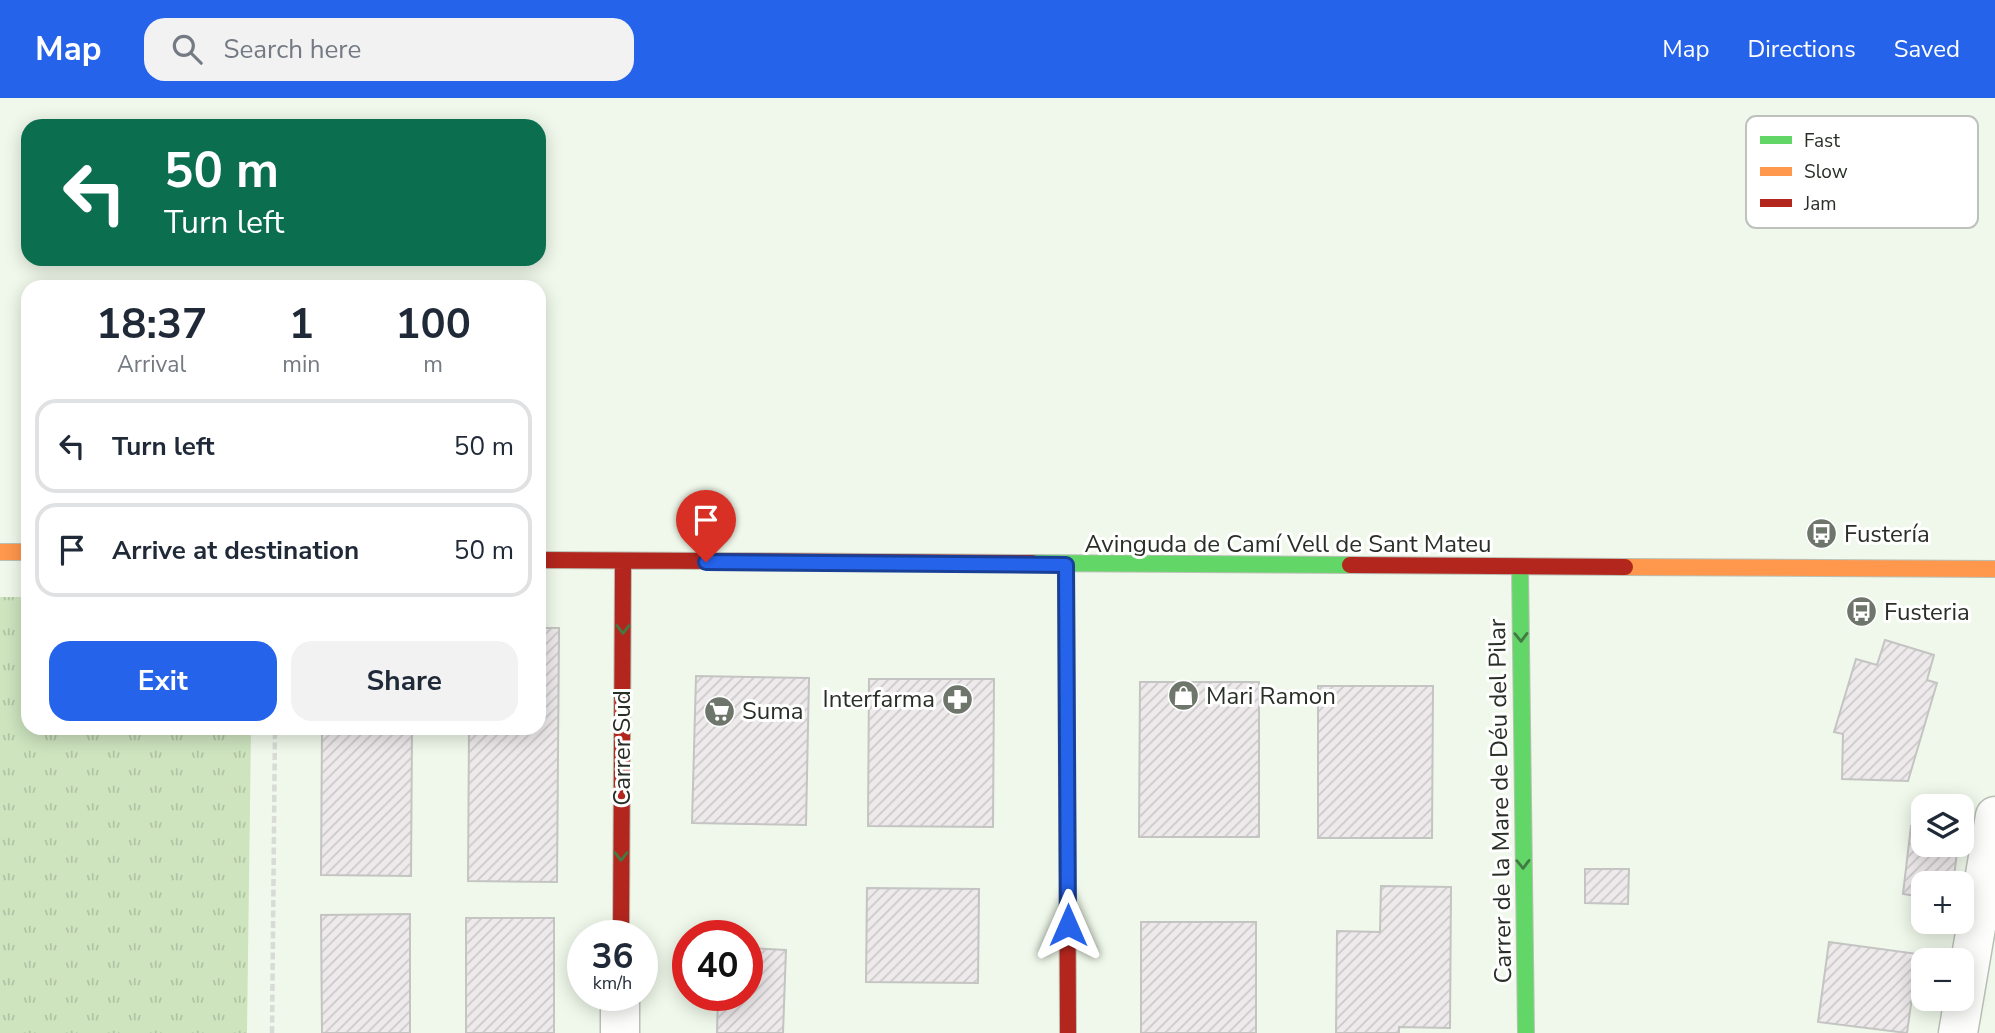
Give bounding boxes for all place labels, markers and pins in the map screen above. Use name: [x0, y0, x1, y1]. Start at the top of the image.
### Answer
pin: [676, 490, 736, 562]
bus stop icon: Fustería: [1804, 517, 1838, 551]
place label: Fustería: [1844, 518, 1930, 550]
bus stop icon: Fusteria: [1844, 595, 1878, 629]
place label: Fusteria: [1884, 596, 1970, 628]
shop icon: Mari Ramon: [1166, 679, 1200, 713]
place label: Mari Ramon: [1206, 680, 1336, 712]
pharmacy icon: Interfarma: [941, 682, 975, 716]
place label: Interfarma: [823, 683, 935, 715]
supermarket icon: Suma: [702, 694, 736, 728]
place label: Suma: [742, 695, 804, 727]

